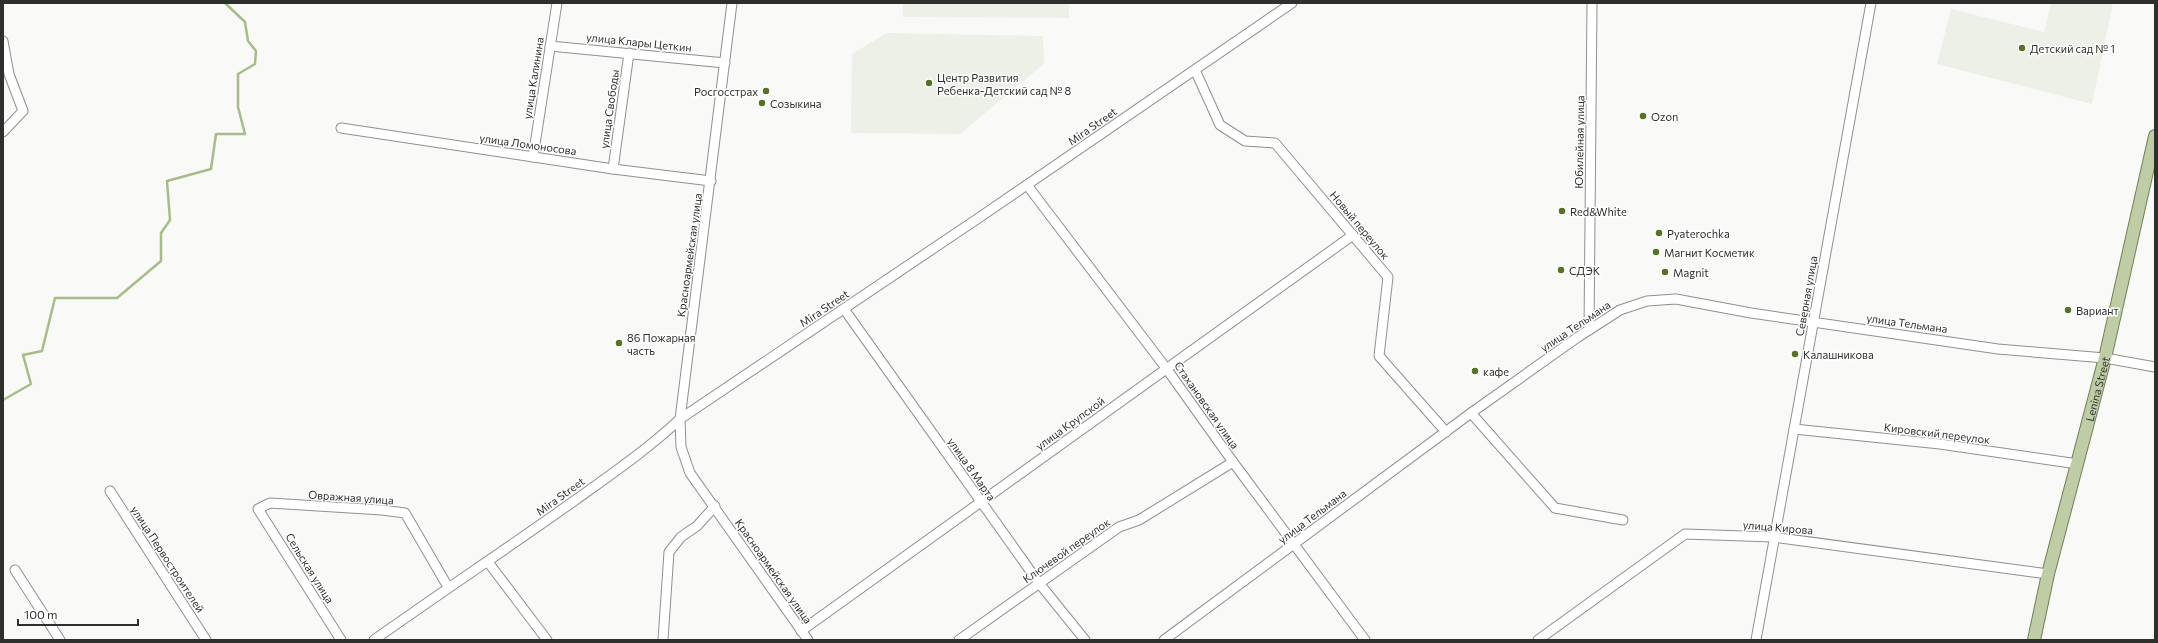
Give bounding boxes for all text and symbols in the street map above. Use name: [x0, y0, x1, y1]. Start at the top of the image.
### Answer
street label: улица Клары Цеткин: [586, 30, 692, 54]
street label: улица Калинина: [520, 36, 546, 120]
place label: Детский сад № 1: [2030, 42, 2115, 55]
marker: Детский сад № 1: [2017, 43, 2027, 53]
street label: улица Свободы: [597, 69, 621, 149]
place label: Центр Развития Ребенка-Детский сад № 8: [937, 71, 1072, 97]
marker: Центр Развития Ребенка-Детский сад № 8: [924, 78, 934, 88]
place label: Росгосстрах: [694, 85, 758, 98]
marker: Росгосстрах: [761, 86, 771, 96]
street label: Юбилейная улица: [1572, 95, 1586, 189]
place label: Созыкина: [770, 97, 822, 110]
marker: Созыкина: [757, 98, 767, 108]
street label: Mira Street: [1065, 104, 1119, 148]
place label: Ozon: [1651, 110, 1678, 123]
marker: Ozon: [1638, 111, 1648, 121]
street label: улица Ломоносова: [479, 131, 577, 157]
street label: Новый переулок: [1328, 188, 1392, 262]
street label: Красноармейская улица: [674, 192, 704, 318]
place label: Red&White: [1570, 205, 1627, 218]
marker: Red&White: [1557, 206, 1567, 216]
place label: Pyaterochka: [1667, 227, 1730, 240]
marker: Pyaterochka: [1654, 228, 1664, 238]
place label: Магнит Косметик: [1664, 246, 1755, 259]
marker: Магнит Косметик: [1651, 247, 1661, 257]
street label: Северная улица: [1793, 255, 1819, 337]
place label: СДЭК: [1569, 264, 1601, 277]
marker: СДЭК: [1556, 265, 1566, 275]
place label: Magnit: [1673, 266, 1709, 279]
marker: Magnit: [1660, 267, 1670, 277]
street label: Mira Street: [797, 287, 851, 329]
street label: улица Тельмана: [1537, 298, 1613, 354]
place label: Вариант: [2076, 304, 2119, 317]
marker: Вариант: [2063, 305, 2073, 315]
street label: улица Тельмана: [1866, 311, 1948, 335]
place label: 86 Пожарная часть: [627, 331, 696, 357]
marker: 86 Пожарная часть: [614, 338, 624, 348]
place label: Калашникова: [1803, 348, 1874, 361]
marker: Калашникова: [1790, 349, 1800, 359]
street label: Lenina Street: [2082, 354, 2112, 423]
street label: Стахановская улица: [1172, 359, 1242, 451]
place label: кафе: [1483, 365, 1509, 378]
marker: кафе: [1470, 366, 1480, 376]
street label: улица Крупской: [1033, 394, 1107, 452]
street label: Кировский переулок: [1883, 420, 1991, 446]
street label: улица 8 Марта: [945, 435, 999, 503]
street label: Mira Street: [533, 474, 587, 518]
street label: улица Тельмана: [1275, 486, 1349, 546]
street label: Овражная улица: [308, 488, 394, 506]
street label: улица Первостроителей: [129, 503, 207, 615]
street label: Ключевой переулок: [1020, 515, 1112, 585]
street label: Красноармейская улица: [733, 516, 815, 626]
street label: улица Кирова: [1742, 517, 1814, 537]
street label: Сельская улица: [283, 530, 337, 606]
scale bar: [18, 601, 138, 627]
text: 100 m: [24, 607, 58, 621]

